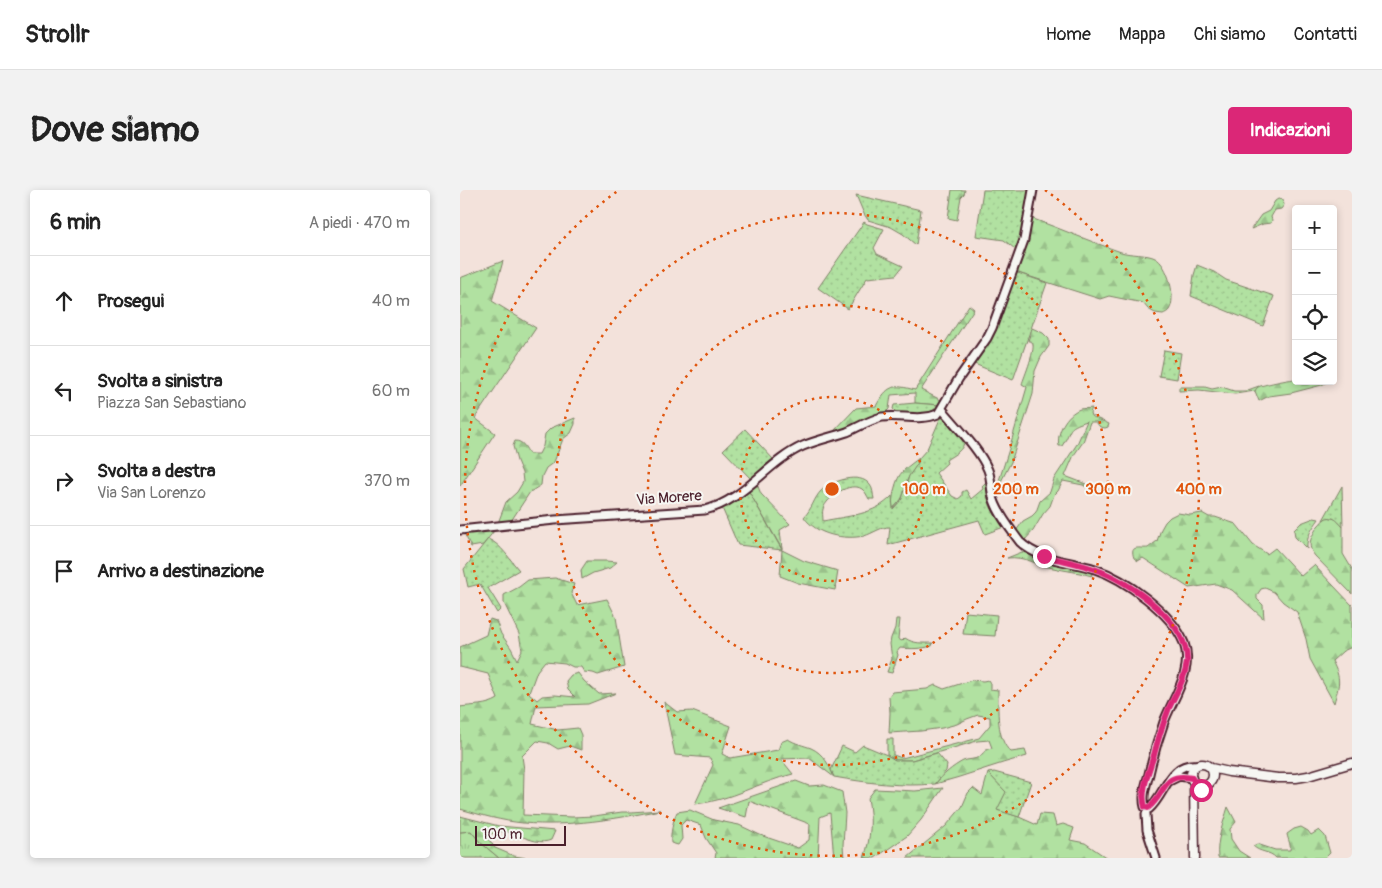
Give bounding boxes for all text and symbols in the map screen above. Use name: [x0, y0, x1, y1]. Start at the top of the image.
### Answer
text: Strollr: [25, 20, 90, 49]
text: Home: [1045, 23, 1091, 46]
text: Mappa: [1119, 23, 1165, 46]
text: Chi siamo: [1193, 23, 1266, 46]
text: Contatti: [1294, 23, 1357, 46]
button: Indicazioni: [1228, 107, 1352, 154]
text: Dove siamo: [30, 108, 199, 152]
map controls: [1292, 205, 1337, 385]
button: +: [1292, 205, 1337, 250]
text: 6 min: [50, 209, 101, 236]
text: A piedi · 470 m: [309, 213, 410, 233]
button: −: [1292, 250, 1337, 295]
icon: ahead: [50, 287, 78, 315]
text: Prosegui: [97, 289, 164, 313]
text: 40 m: [372, 291, 410, 311]
button: locate: [1292, 295, 1337, 340]
button: layers: [1292, 340, 1337, 385]
text: Svolta a sinistra: [97, 369, 223, 393]
icon: left: [50, 377, 78, 405]
text: 60 m: [372, 381, 410, 401]
text: Piazza San Sebastiano: [97, 393, 246, 413]
text: Svolta a destra: [97, 459, 216, 483]
icon: right: [50, 467, 78, 495]
text: 370 m: [364, 471, 410, 491]
centre of rings: [823, 480, 841, 498]
text: 100 m: [903, 480, 945, 499]
text: 200 m: [993, 480, 1039, 499]
text: 300 m: [1085, 480, 1131, 499]
text: 400 m: [1176, 480, 1222, 499]
text: Via San Lorenzo: [97, 483, 206, 503]
street label: Via Morere: [636, 486, 703, 510]
route end: [1033, 545, 1056, 568]
icon: arrive: [50, 557, 78, 585]
text: Arrivo a destinazione: [97, 559, 264, 583]
route start: [1190, 779, 1213, 802]
scale bar: [475, 823, 566, 846]
text: 100 m: [482, 826, 522, 843]

